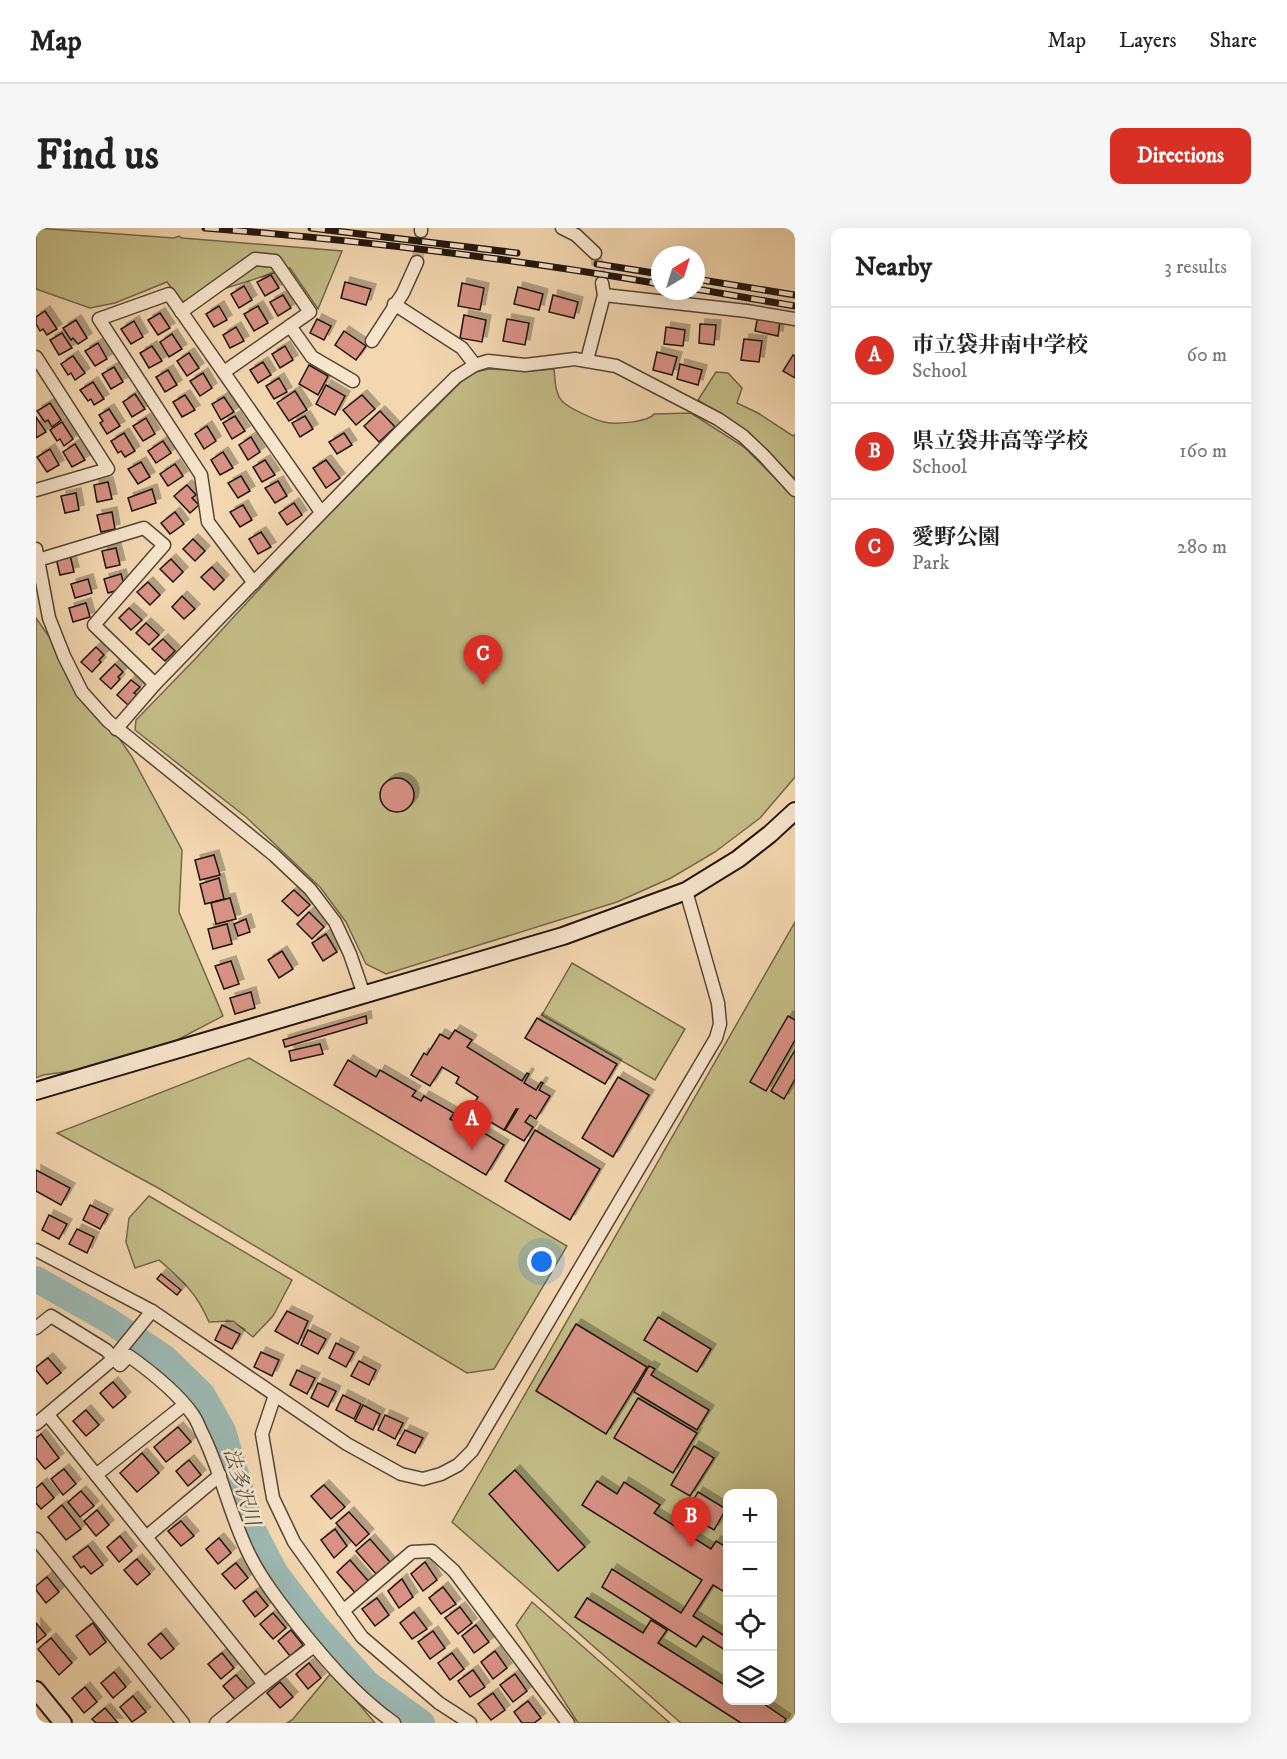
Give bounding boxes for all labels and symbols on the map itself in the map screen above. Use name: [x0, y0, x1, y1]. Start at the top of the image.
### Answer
north arrow: [651, 246, 705, 300]
pin: C: [464, 636, 502, 685]
pin: A: [452, 1100, 492, 1150]
your location: [527, 1247, 556, 1276]
water label: 法多沢川: [217, 1445, 265, 1531]
pin: B: [672, 1498, 710, 1547]

